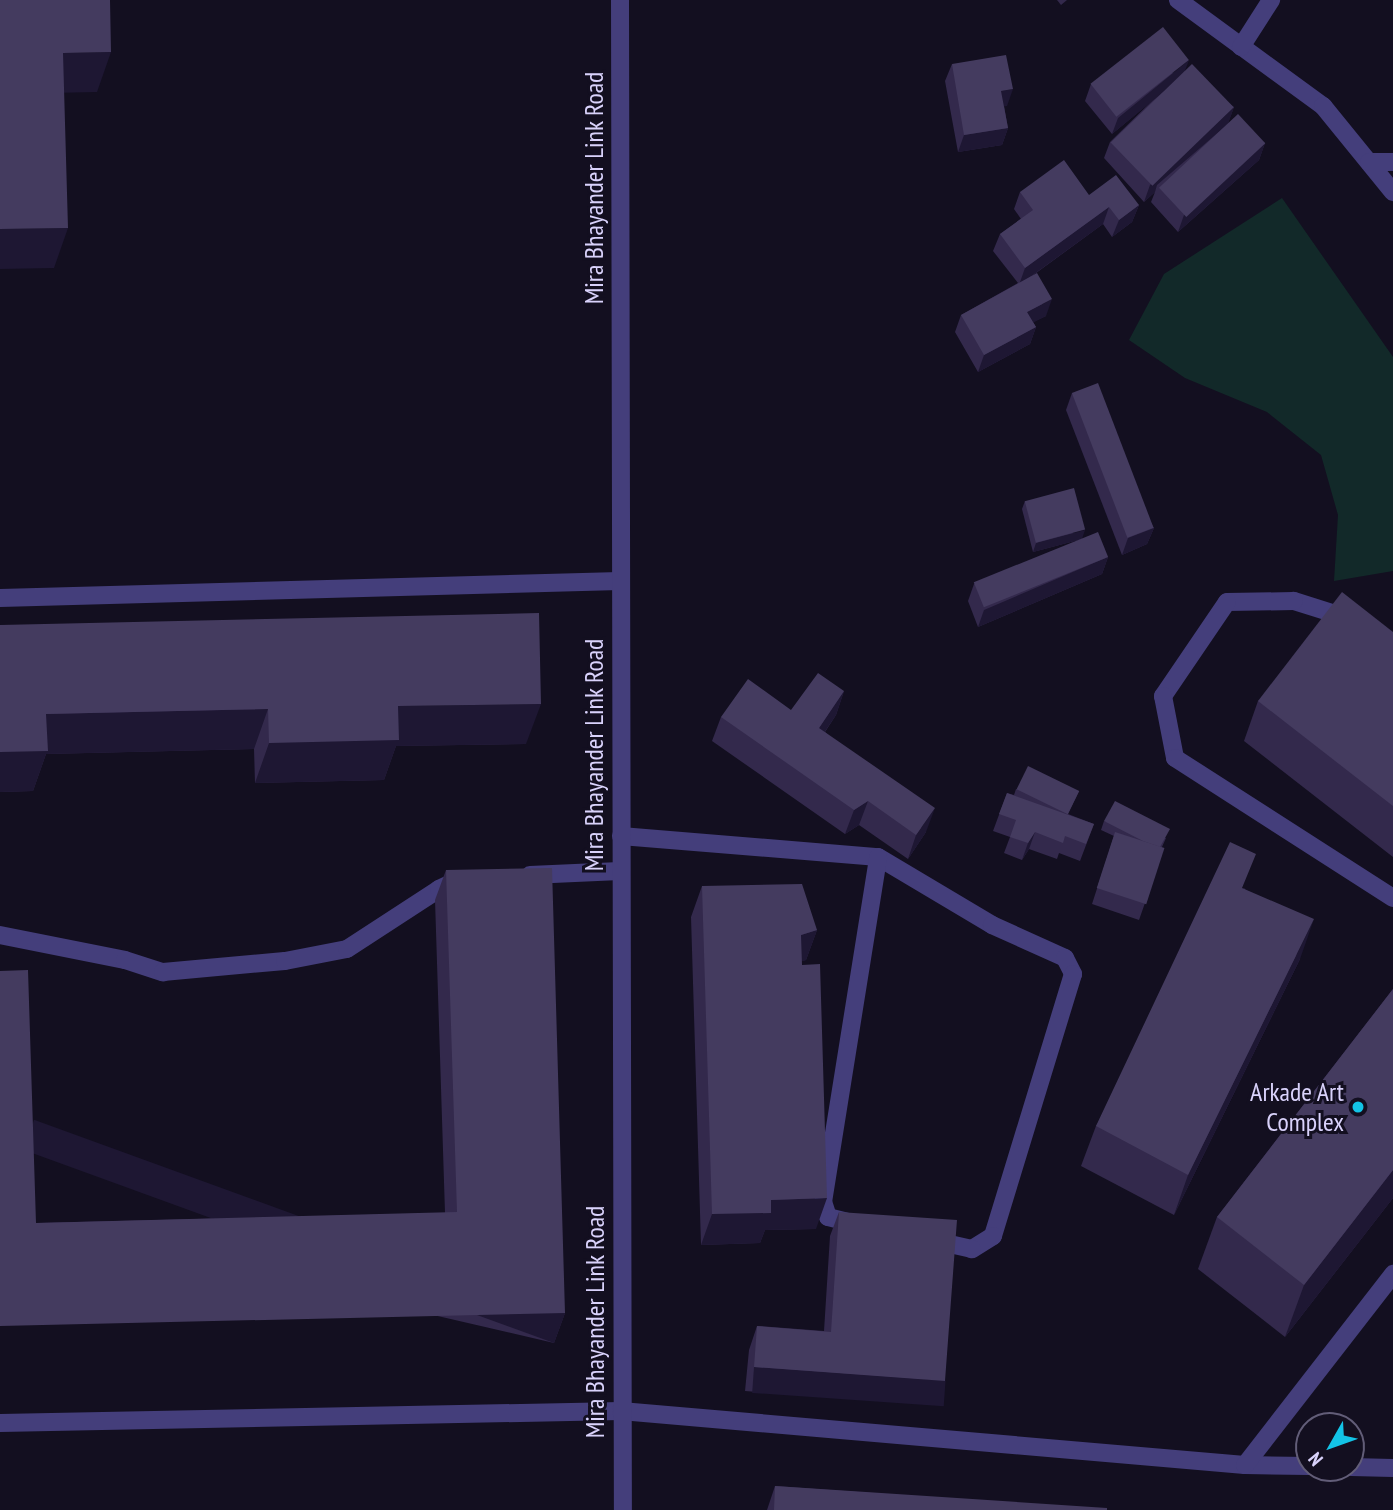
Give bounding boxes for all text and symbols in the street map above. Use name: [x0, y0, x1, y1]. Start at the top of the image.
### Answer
street label: Mira Bhayander Link Road: [578, 71, 610, 305]
street label: Mira Bhayander Link Road: [578, 638, 610, 872]
place label: Arkade Art Complex: [1249, 1076, 1344, 1138]
marker: Arkade Art Complex: [1350, 1099, 1366, 1115]
street label: Mira Bhayander Link Road: [579, 1205, 611, 1439]
north arrow: [1295, 1412, 1365, 1482]
text: N: [1303, 1448, 1328, 1471]

